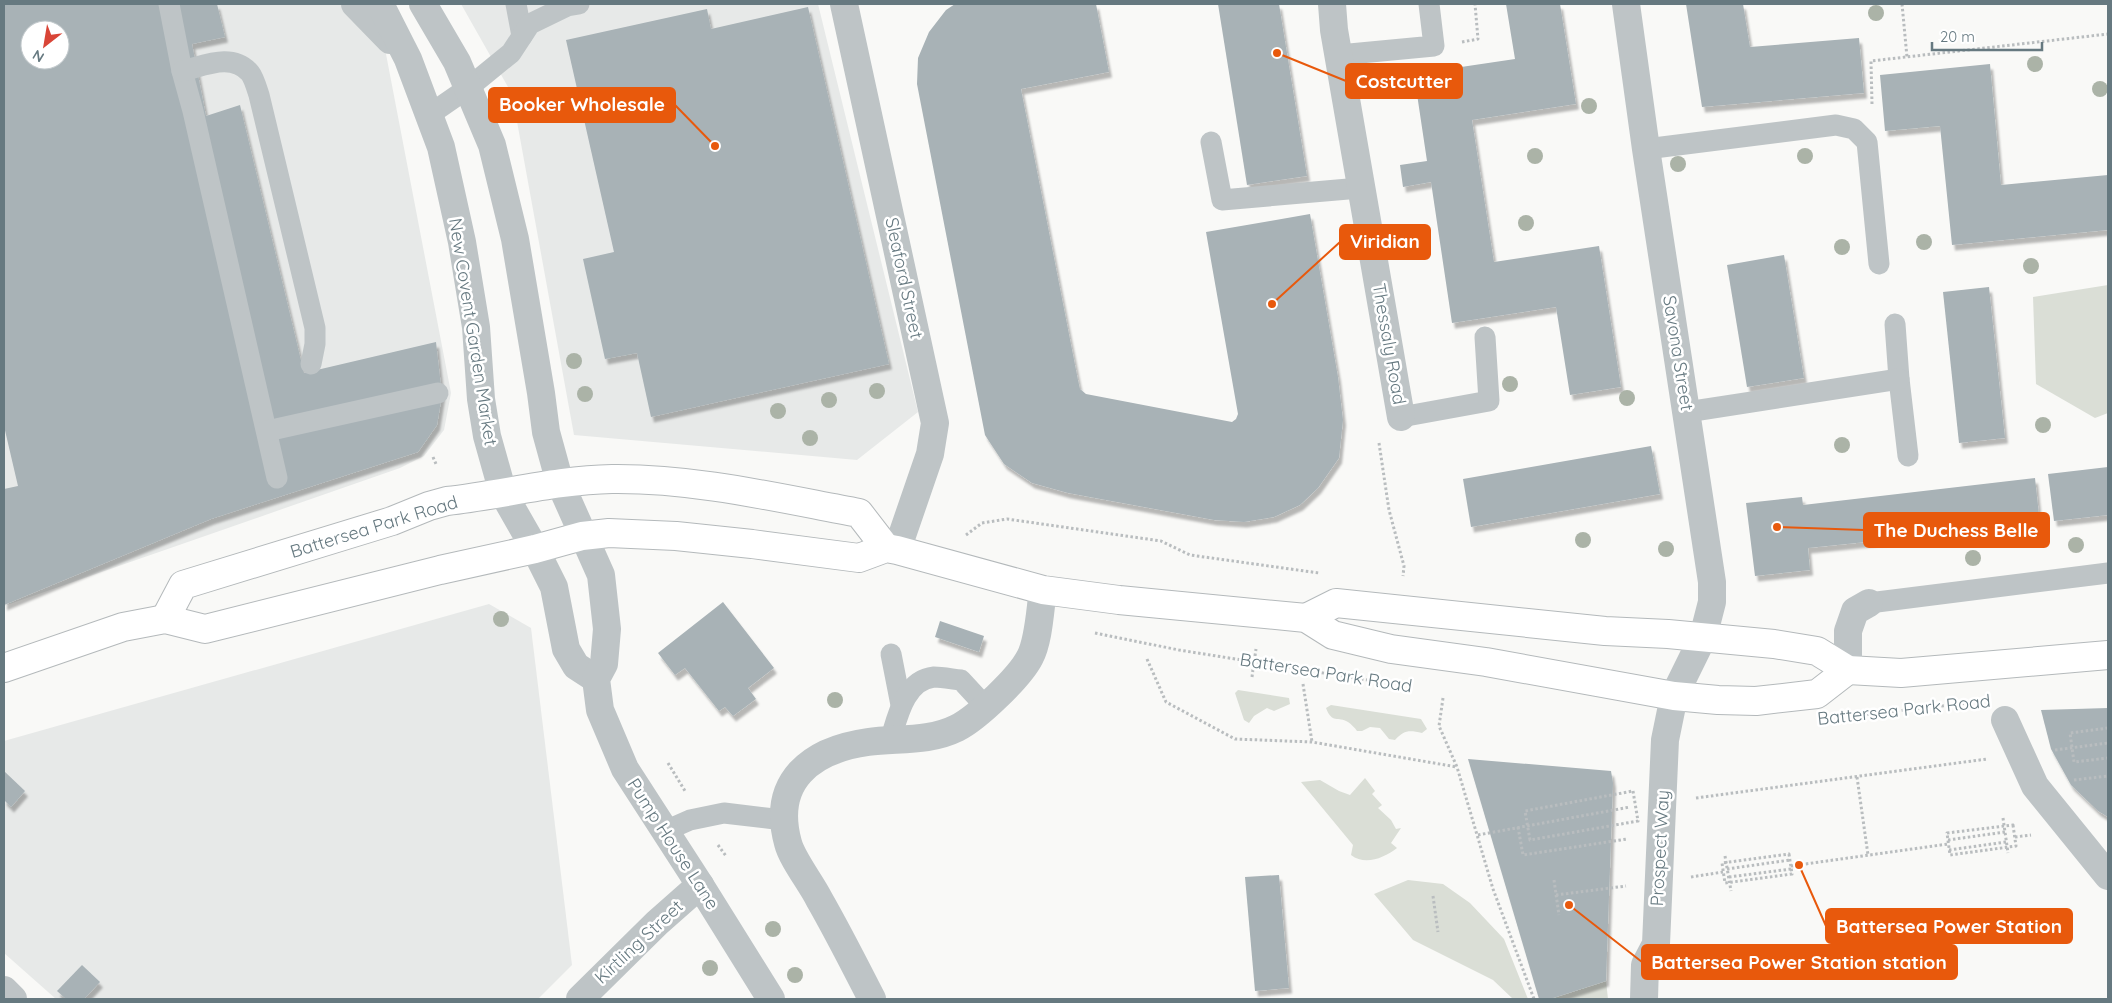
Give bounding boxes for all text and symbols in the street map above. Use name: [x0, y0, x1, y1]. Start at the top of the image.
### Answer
north arrow: [20, 20, 70, 70]
scale bar: [1932, 20, 2042, 52]
text: 20 m: [1940, 27, 1975, 46]
text: N: [29, 46, 47, 67]
callout: Costcutter: [1346, 64, 1462, 98]
text: Costcutter: [1356, 69, 1452, 93]
callout: Booker Wholesale: [489, 88, 675, 122]
text: Booker Wholesale: [499, 92, 665, 116]
street label: Sleaford Street: [880, 215, 929, 341]
street label: New Covent Garden Market: [444, 216, 503, 447]
callout: Viridian: [1340, 225, 1430, 259]
text: Viridian: [1350, 229, 1420, 253]
street label: Thessaly Road: [1367, 281, 1411, 406]
street label: Savona Street: [1658, 294, 1699, 412]
street label: Battersea Park Road: [287, 490, 460, 563]
callout: The Duchess Belle: [1864, 513, 2049, 547]
text: The Duchess Belle: [1873, 518, 2039, 542]
street label: Battersea Park Road: [1238, 648, 1414, 697]
street label: Battersea Park Road: [1816, 689, 1992, 730]
street label: Pump House Lane: [622, 774, 724, 914]
street label: Prospect Way: [1645, 789, 1674, 907]
street label: Kirtling Street: [590, 895, 688, 989]
callout: Battersea Power Station: [1826, 909, 2072, 943]
text: Battersea Power Station: [1836, 914, 2062, 938]
callout: Battersea Power Station station: [1642, 945, 1957, 979]
text: Battersea Power Station station: [1651, 950, 1947, 974]

